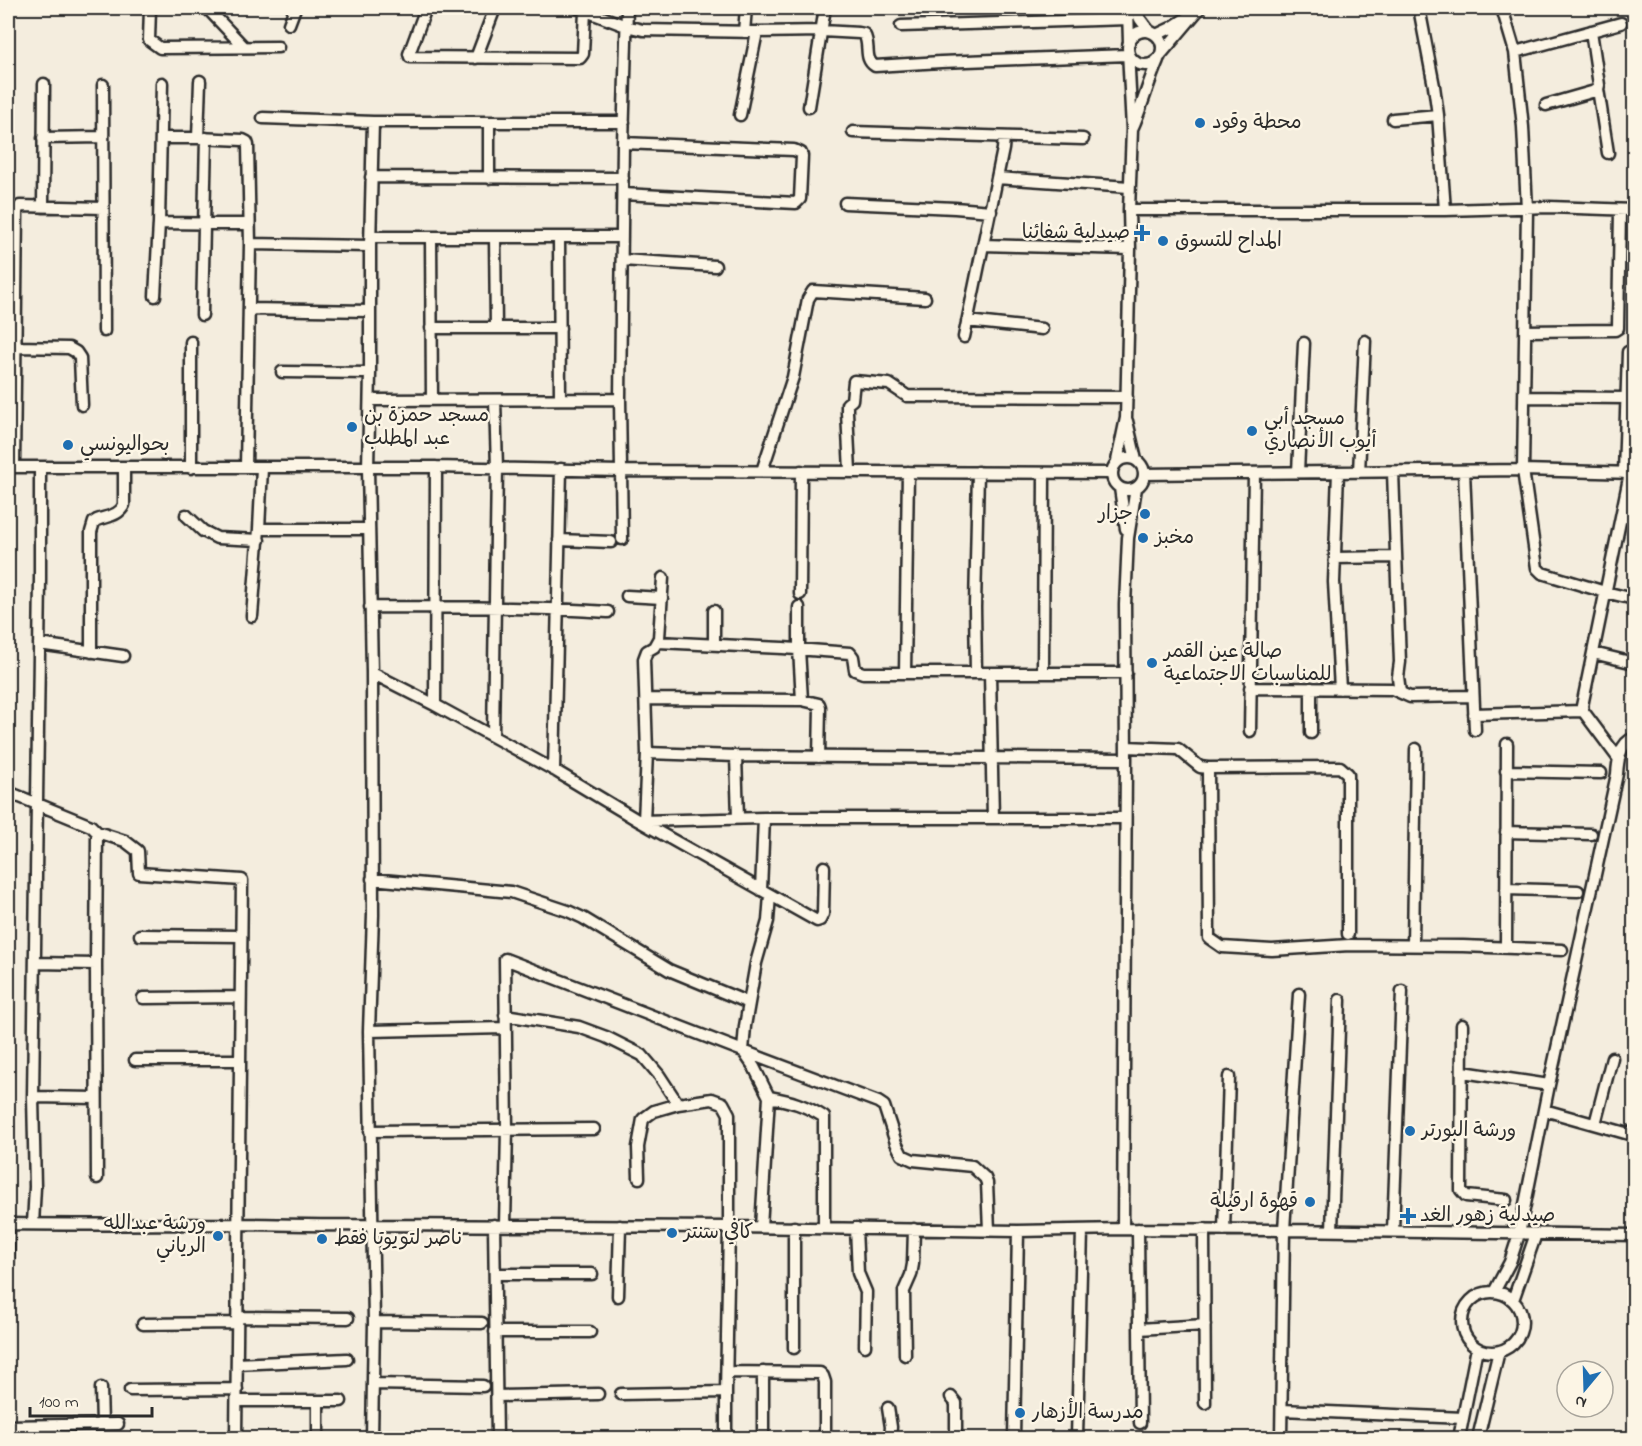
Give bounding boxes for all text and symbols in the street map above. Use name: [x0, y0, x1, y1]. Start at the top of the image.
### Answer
place label: محطة وقود: [1212, 109, 1302, 138]
marker: محطة وقود: [1193, 116, 1207, 130]
place label: صيدلية شفائنا: [1022, 219, 1130, 248]
marker: صيدلية شفائنا: [1135, 226, 1149, 240]
place label: المداح للتسوق: [1175, 227, 1282, 256]
marker: المداح للتسوق: [1156, 234, 1170, 248]
place label: مسجد حمزة بن عبد المطلب: [364, 402, 489, 454]
place label: مسجد أبي أيوب الأنصاري: [1264, 405, 1376, 457]
marker: مسجد حمزة بن عبد المطلب: [345, 420, 359, 434]
marker: مسجد أبي أيوب الأنصاري: [1245, 424, 1259, 438]
place label: بحواليونسي: [80, 431, 169, 461]
marker: بحواليونسي: [61, 438, 75, 452]
place label: جزار: [1096, 500, 1133, 529]
marker: جزار: [1138, 507, 1152, 521]
place label: مخبز: [1153, 524, 1194, 553]
marker: مخبز: [1136, 531, 1150, 545]
place label: صالة عين القمر للمناسبات الاجتماعية: [1162, 638, 1331, 690]
marker: صالة عين القمر للمناسبات الاجتماعية: [1145, 656, 1159, 670]
place label: ورشة البورتر: [1420, 1117, 1516, 1146]
marker: ورشة البورتر: [1403, 1124, 1417, 1138]
place label: قهوة ارقيلة: [1210, 1188, 1298, 1217]
marker: قهوة ارقيلة: [1303, 1195, 1317, 1209]
place label: صيدلية زهور الغد: [1420, 1202, 1555, 1231]
marker: صيدلية زهور الغد: [1401, 1209, 1415, 1223]
place label: ورشة عبدالله الرياني: [104, 1210, 206, 1263]
place label: كافي سنتر: [682, 1218, 753, 1248]
place label: ناصر لتويوتا فقط: [334, 1225, 463, 1254]
marker: كافي سنتر: [665, 1226, 679, 1240]
marker: ورشة عبدالله الرياني: [211, 1229, 225, 1243]
marker: ناصر لتويوتا فقط: [315, 1232, 329, 1246]
north arrow: [1555, 1359, 1615, 1419]
scale bar: [30, 1380, 152, 1418]
text: N: [1572, 1388, 1590, 1414]
text: 100 m: [39, 1390, 79, 1416]
place label: مدرسة الأزهار: [1031, 1398, 1144, 1428]
marker: مدرسة الأزهار: [1013, 1406, 1027, 1420]

